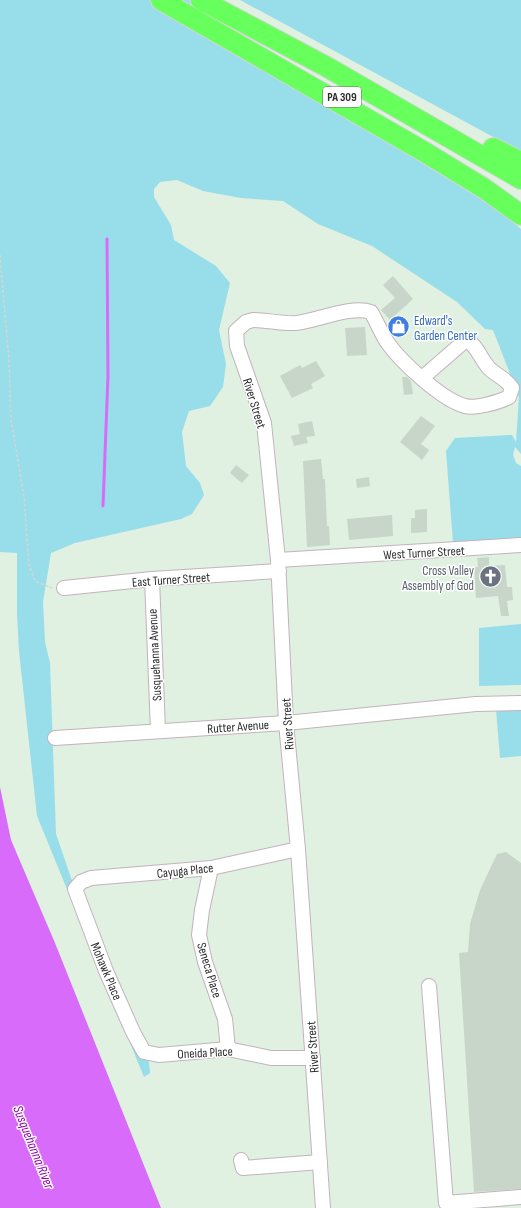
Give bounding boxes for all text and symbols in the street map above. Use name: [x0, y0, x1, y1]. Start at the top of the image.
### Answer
road number: PA 309: [323, 87, 361, 107]
place label: Edward's Garden Center: [414, 313, 477, 344]
shop icon: Edward's Garden Center: [385, 314, 411, 340]
street label: River Street: [239, 376, 269, 430]
street label: West Turner Street: [383, 543, 465, 563]
place label: Cross Valley Assembly of God: [401, 563, 474, 594]
church icon: Cross Valley Assembly of God: [477, 564, 503, 590]
street label: East Turner Street: [131, 569, 211, 591]
street label: Susquehanna Avenue: [145, 608, 165, 701]
street label: River Street: [278, 698, 298, 750]
street label: Rutter Avenue: [207, 717, 270, 737]
street label: Cayuga Place: [156, 860, 214, 882]
street label: Mohawk Place: [87, 940, 125, 1003]
street label: Seneca Place: [193, 941, 225, 1000]
street label: River Street: [303, 1021, 323, 1073]
street label: Oneida Place: [177, 1044, 233, 1062]
water label: Susquehanna River: [9, 1103, 58, 1192]

